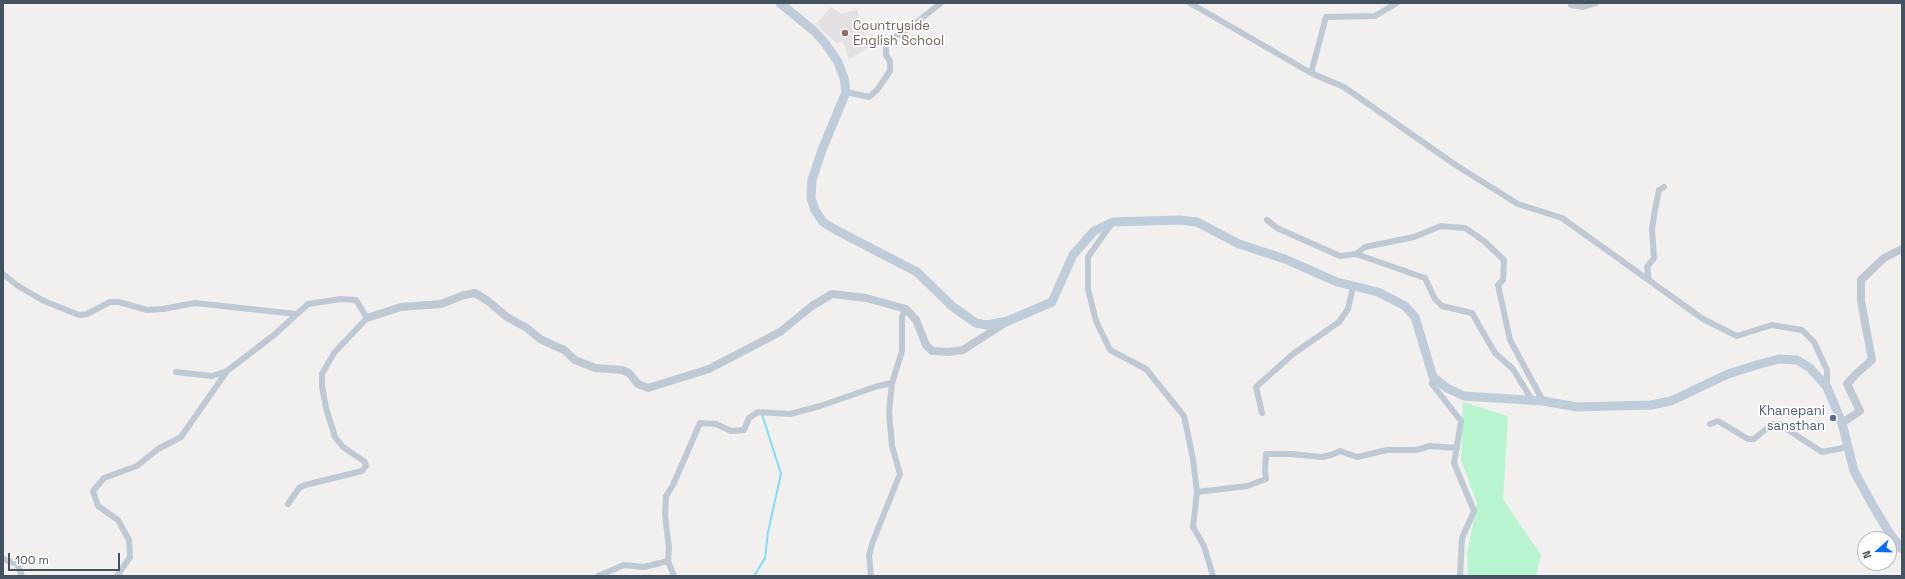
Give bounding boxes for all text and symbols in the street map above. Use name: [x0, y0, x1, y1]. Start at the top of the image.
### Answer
place label: Countryside English School: [853, 18, 944, 49]
marker: Countryside English School: [840, 28, 850, 38]
place label: Khanepani sansthan: [1759, 403, 1825, 434]
marker: Khanepani sansthan: [1828, 413, 1838, 423]
north arrow: [1857, 531, 1897, 571]
scale bar: [10, 545, 122, 571]
text: N: [1859, 549, 1875, 561]
text: 100 m: [15, 552, 49, 568]

